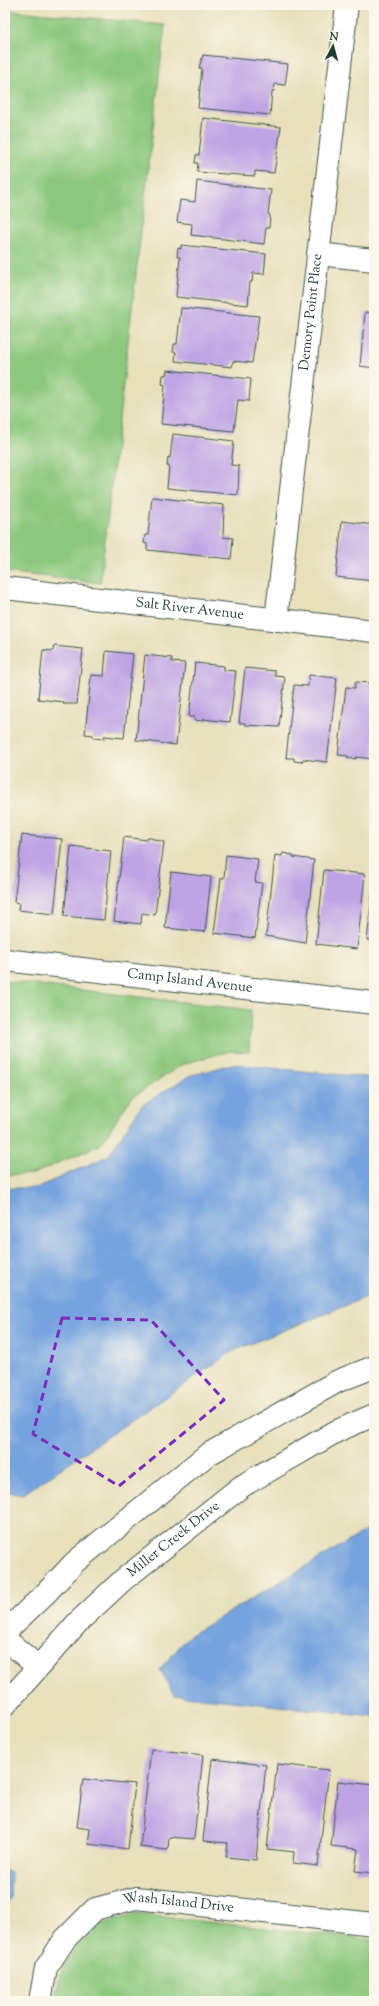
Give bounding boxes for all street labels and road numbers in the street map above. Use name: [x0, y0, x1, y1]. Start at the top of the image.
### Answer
street label: Demory Point Place: [295, 252, 328, 372]
street label: Salt River Avenue: [135, 593, 245, 626]
street label: Camp Island Avenue: [126, 964, 254, 999]
street label: Miller Creek Drive: [123, 1497, 224, 1583]
street label: Wash Island Drive: [121, 1887, 235, 1919]

